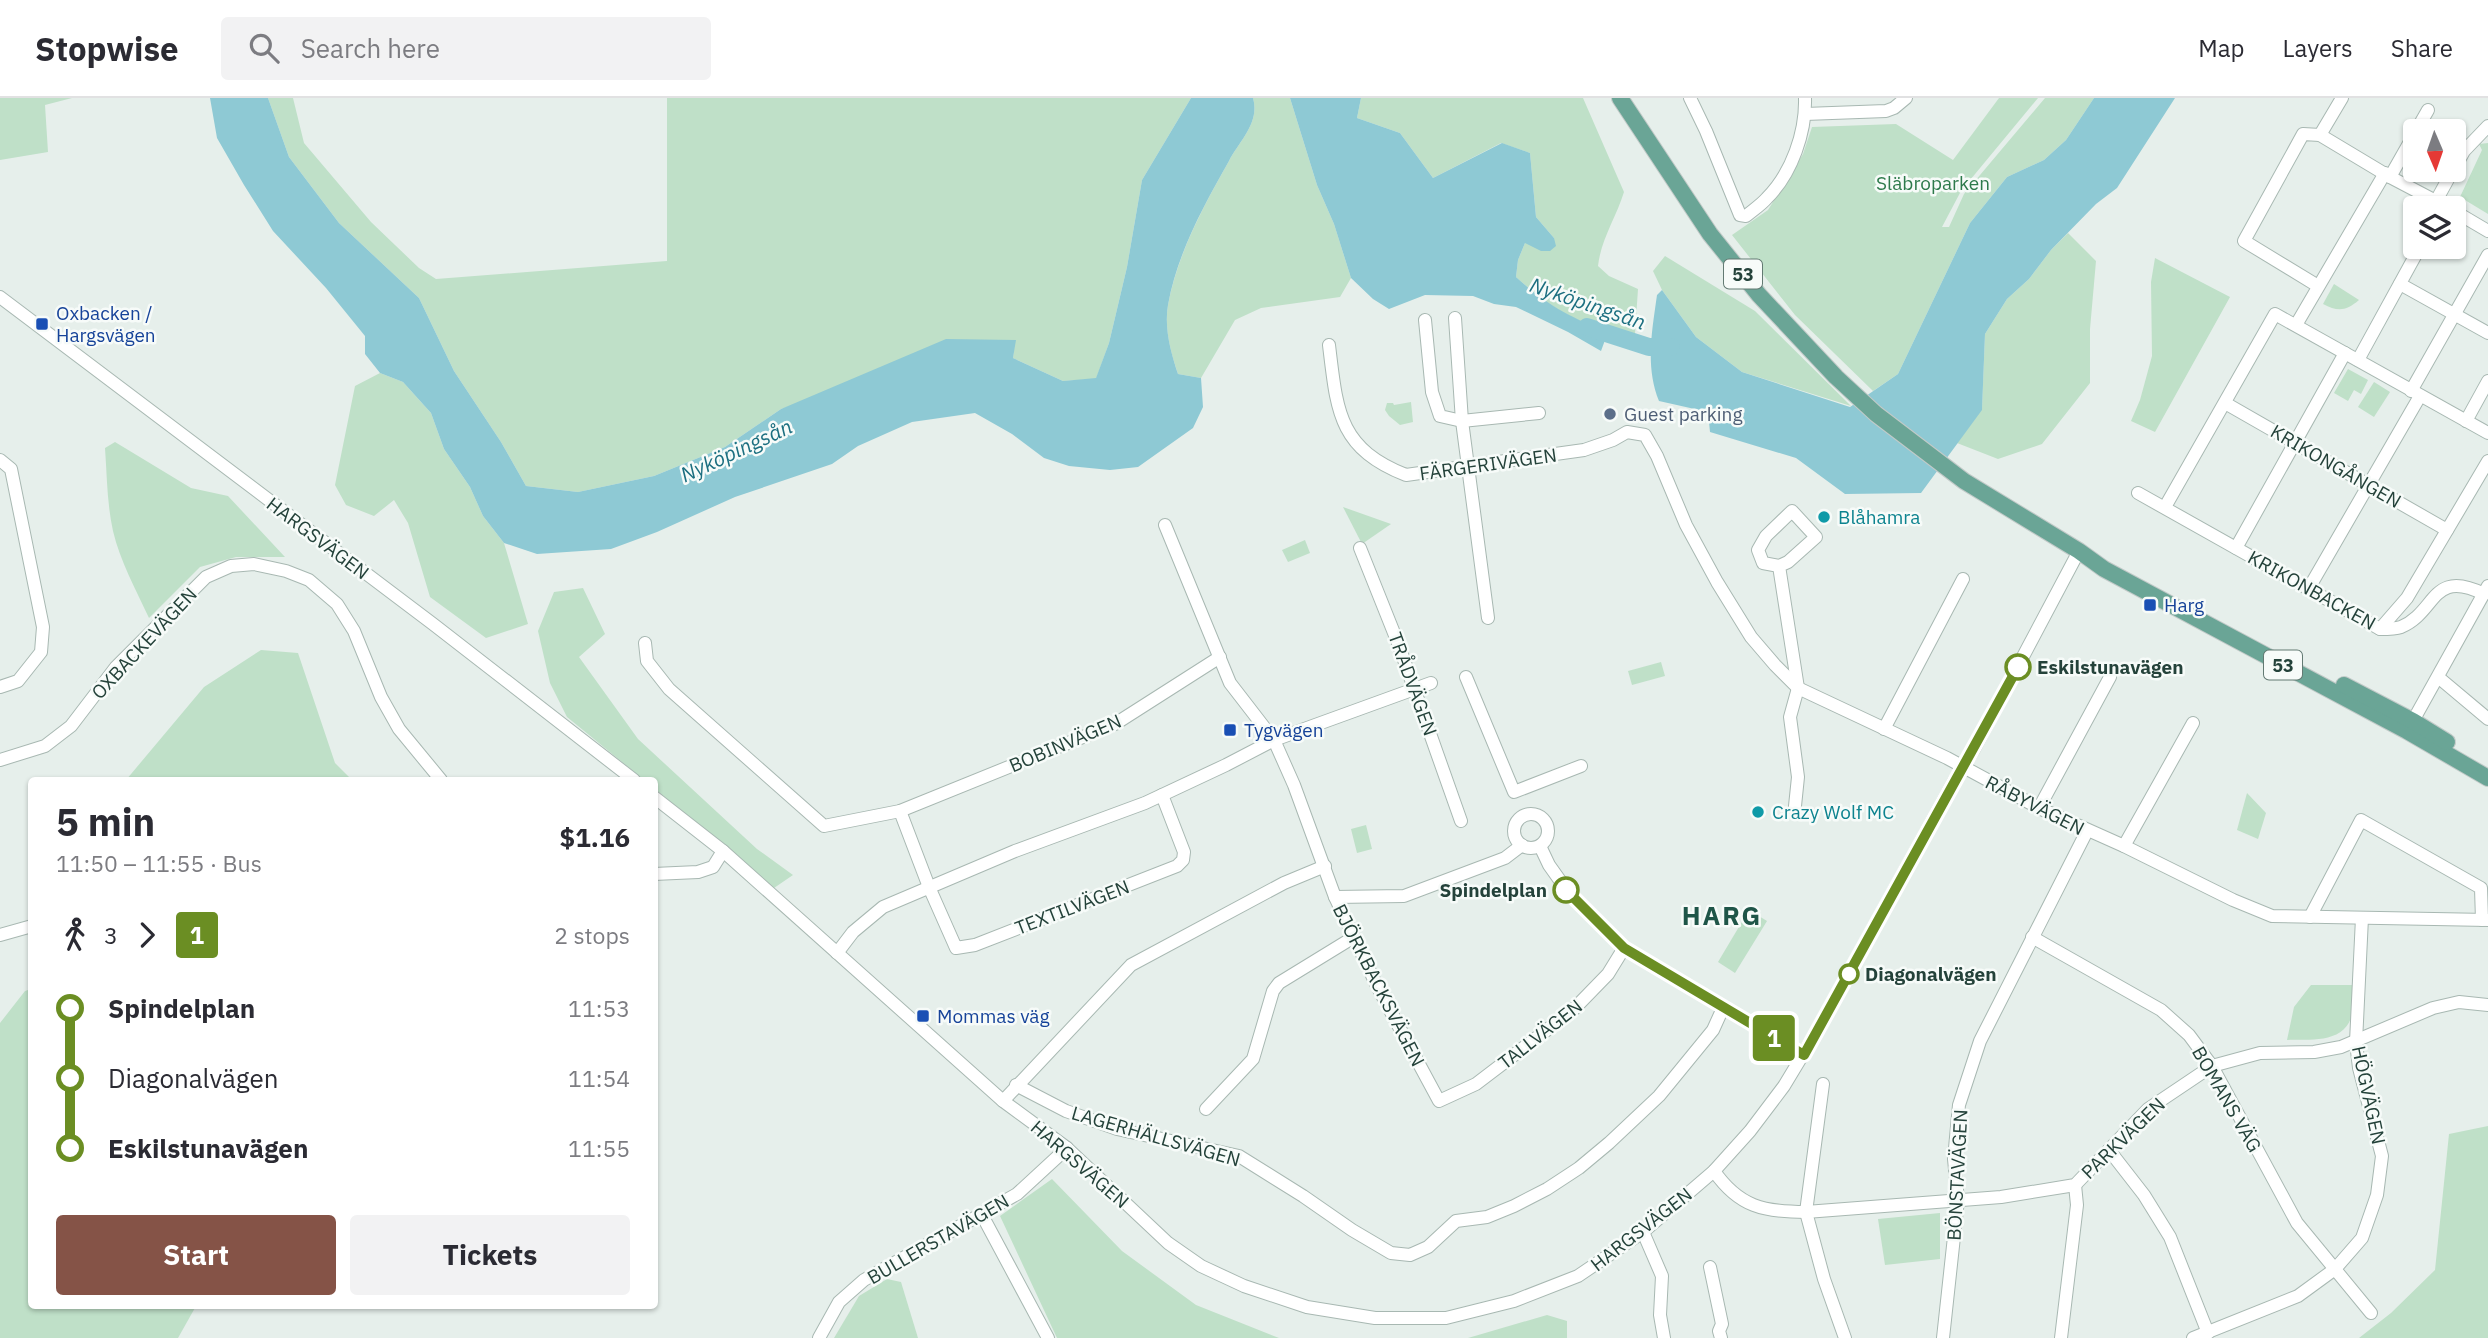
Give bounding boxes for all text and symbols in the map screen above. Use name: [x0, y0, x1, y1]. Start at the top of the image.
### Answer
search box: [221, 17, 711, 80]
text: Stopwise: [35, 27, 179, 70]
icon: search: [245, 29, 283, 67]
text: Search here: [301, 31, 440, 65]
text: Map: [2198, 32, 2245, 64]
text: Layers: [2283, 32, 2353, 64]
text: Share: [2391, 32, 2453, 64]
north arrow: [2403, 119, 2466, 182]
map controls: [2403, 119, 2466, 259]
park label: Släbroparken: [1876, 171, 1990, 195]
button: layers: [2403, 196, 2466, 259]
road number: 53: [1724, 260, 1762, 288]
water label: Nyköpingsån: [1526, 270, 1650, 336]
place label: Oxbacken / Hargsvägen: [56, 301, 156, 347]
marker: Oxbacken / Hargsvägen: [34, 316, 50, 332]
place label: Guest parking: [1624, 402, 1742, 426]
marker: Guest parking: [1602, 406, 1618, 422]
water label: Nyköpingsån: [675, 412, 797, 488]
street label: KRIKONGÅNGEN: [2266, 419, 2406, 513]
street label: FÄRGERIVÄGEN: [1418, 442, 1558, 486]
street label: HARGSVÄGEN: [262, 492, 374, 584]
place label: Blåhamra: [1838, 505, 1920, 529]
marker: Blåhamra: [1816, 509, 1832, 525]
street label: KRIKONBACKEN: [2244, 545, 2380, 635]
street label: OXBACKEVÄGEN: [86, 582, 202, 704]
place label: Harg: [2164, 593, 2204, 617]
marker: Harg: [2142, 597, 2158, 613]
street label: TRÅDVÄGEN: [1383, 629, 1443, 739]
road number: 53: [2264, 650, 2302, 680]
marker: Eskilstunavägen: [2005, 654, 2031, 680]
place label: Eskilstunavägen: [2037, 655, 2183, 679]
street label: BOBINVÄGEN: [1005, 709, 1125, 777]
place label: Tygvägen: [1244, 718, 1324, 742]
marker: Tygvägen: [1222, 722, 1238, 738]
street label: RÅBYVÄGEN: [1981, 770, 2089, 840]
text: 5 min: [56, 797, 155, 846]
place label: Crazy Wolf MC: [1772, 800, 1894, 824]
marker: Crazy Wolf MC: [1750, 804, 1766, 820]
text: $1.16: [560, 820, 630, 854]
text: 11:50 – 11:55 · Bus: [56, 848, 262, 878]
street label: TEXTILVÄGEN: [1011, 874, 1133, 940]
marker: Spindelplan: [1553, 877, 1579, 903]
place label: Spindelplan: [1439, 878, 1547, 902]
district label: HARG: [1682, 898, 1762, 932]
street label: BJÖRKBACKSVÄGEN: [1328, 900, 1430, 1070]
icon: walk: [56, 916, 94, 954]
icon: forward: [128, 916, 166, 954]
text: 1: [190, 919, 204, 951]
text: 3: [104, 920, 118, 950]
text: 2 stops: [554, 920, 630, 950]
place label: Diagonalvägen: [1865, 962, 1997, 986]
marker: Diagonalvägen: [1839, 964, 1859, 984]
text: Spindelplan: [108, 991, 255, 1025]
text: 11:53: [568, 993, 630, 1023]
street label: TALLVÄGEN: [1493, 994, 1587, 1074]
place label: Mommas väg: [937, 1004, 1049, 1028]
marker: Mommas väg: [915, 1008, 931, 1024]
line badge: 1: [1751, 1015, 1797, 1061]
text: 1: [1767, 1022, 1781, 1054]
street label: BOMANS VÄG: [2187, 1042, 2267, 1156]
street label: HÖGVÄGEN: [2347, 1043, 2391, 1147]
text: Diagonalvägen: [108, 1061, 278, 1095]
text: 11:54: [568, 1063, 630, 1093]
street label: PARKVÄGEN: [2076, 1092, 2170, 1184]
street label: LAGERHÄLLSVÄGEN: [1069, 1100, 1243, 1172]
street label: BÖNSTAVÄGEN: [1942, 1109, 1972, 1241]
street label: HARGSVÄGEN: [1026, 1115, 1134, 1213]
text: Eskilstunavägen: [108, 1131, 308, 1165]
text: 11:55: [568, 1133, 630, 1163]
street label: HARGSVÄGEN: [1585, 1182, 1697, 1276]
street label: BULLERSTAVÄGEN: [863, 1189, 1013, 1289]
button: Start: [56, 1215, 336, 1295]
button: Tickets: [350, 1215, 630, 1295]

